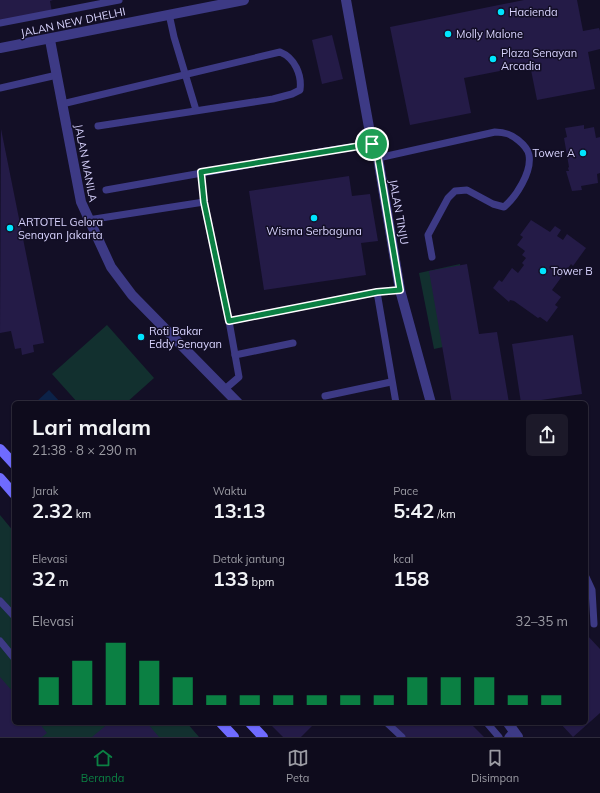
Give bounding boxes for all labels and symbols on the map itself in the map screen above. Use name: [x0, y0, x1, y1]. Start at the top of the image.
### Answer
street label: JALAN NEW DHELHI: [19, 4, 127, 40]
place label: Hacienda: [509, 5, 558, 19]
marker: Hacienda: [496, 7, 506, 17]
place label: Molly Malone: [456, 27, 523, 41]
marker: Molly Malone: [443, 29, 453, 39]
place label: Plaza Senayan Arcadia: [501, 46, 577, 73]
marker: Plaza Senayan Arcadia: [488, 54, 498, 64]
street label: JALAN MANILA: [72, 123, 100, 203]
pin: [355, 127, 389, 161]
place label: Tower A: [533, 146, 575, 160]
marker: Tower A: [578, 148, 588, 158]
street label: JALAN TINJU: [386, 178, 412, 246]
marker: Wisma Serbaguna: [309, 213, 319, 223]
place label: ARTOTEL Gelora Senayan Jakarta: [18, 215, 103, 242]
marker: ARTOTEL Gelora Senayan Jakarta: [5, 223, 15, 233]
place label: Wisma Serbaguna: [266, 224, 362, 238]
place label: Tower B: [551, 264, 593, 278]
marker: Tower B: [538, 266, 548, 276]
place label: Roti Bakar Eddy Senayan: [149, 324, 222, 351]
marker: Roti Bakar Eddy Senayan: [136, 332, 146, 342]

